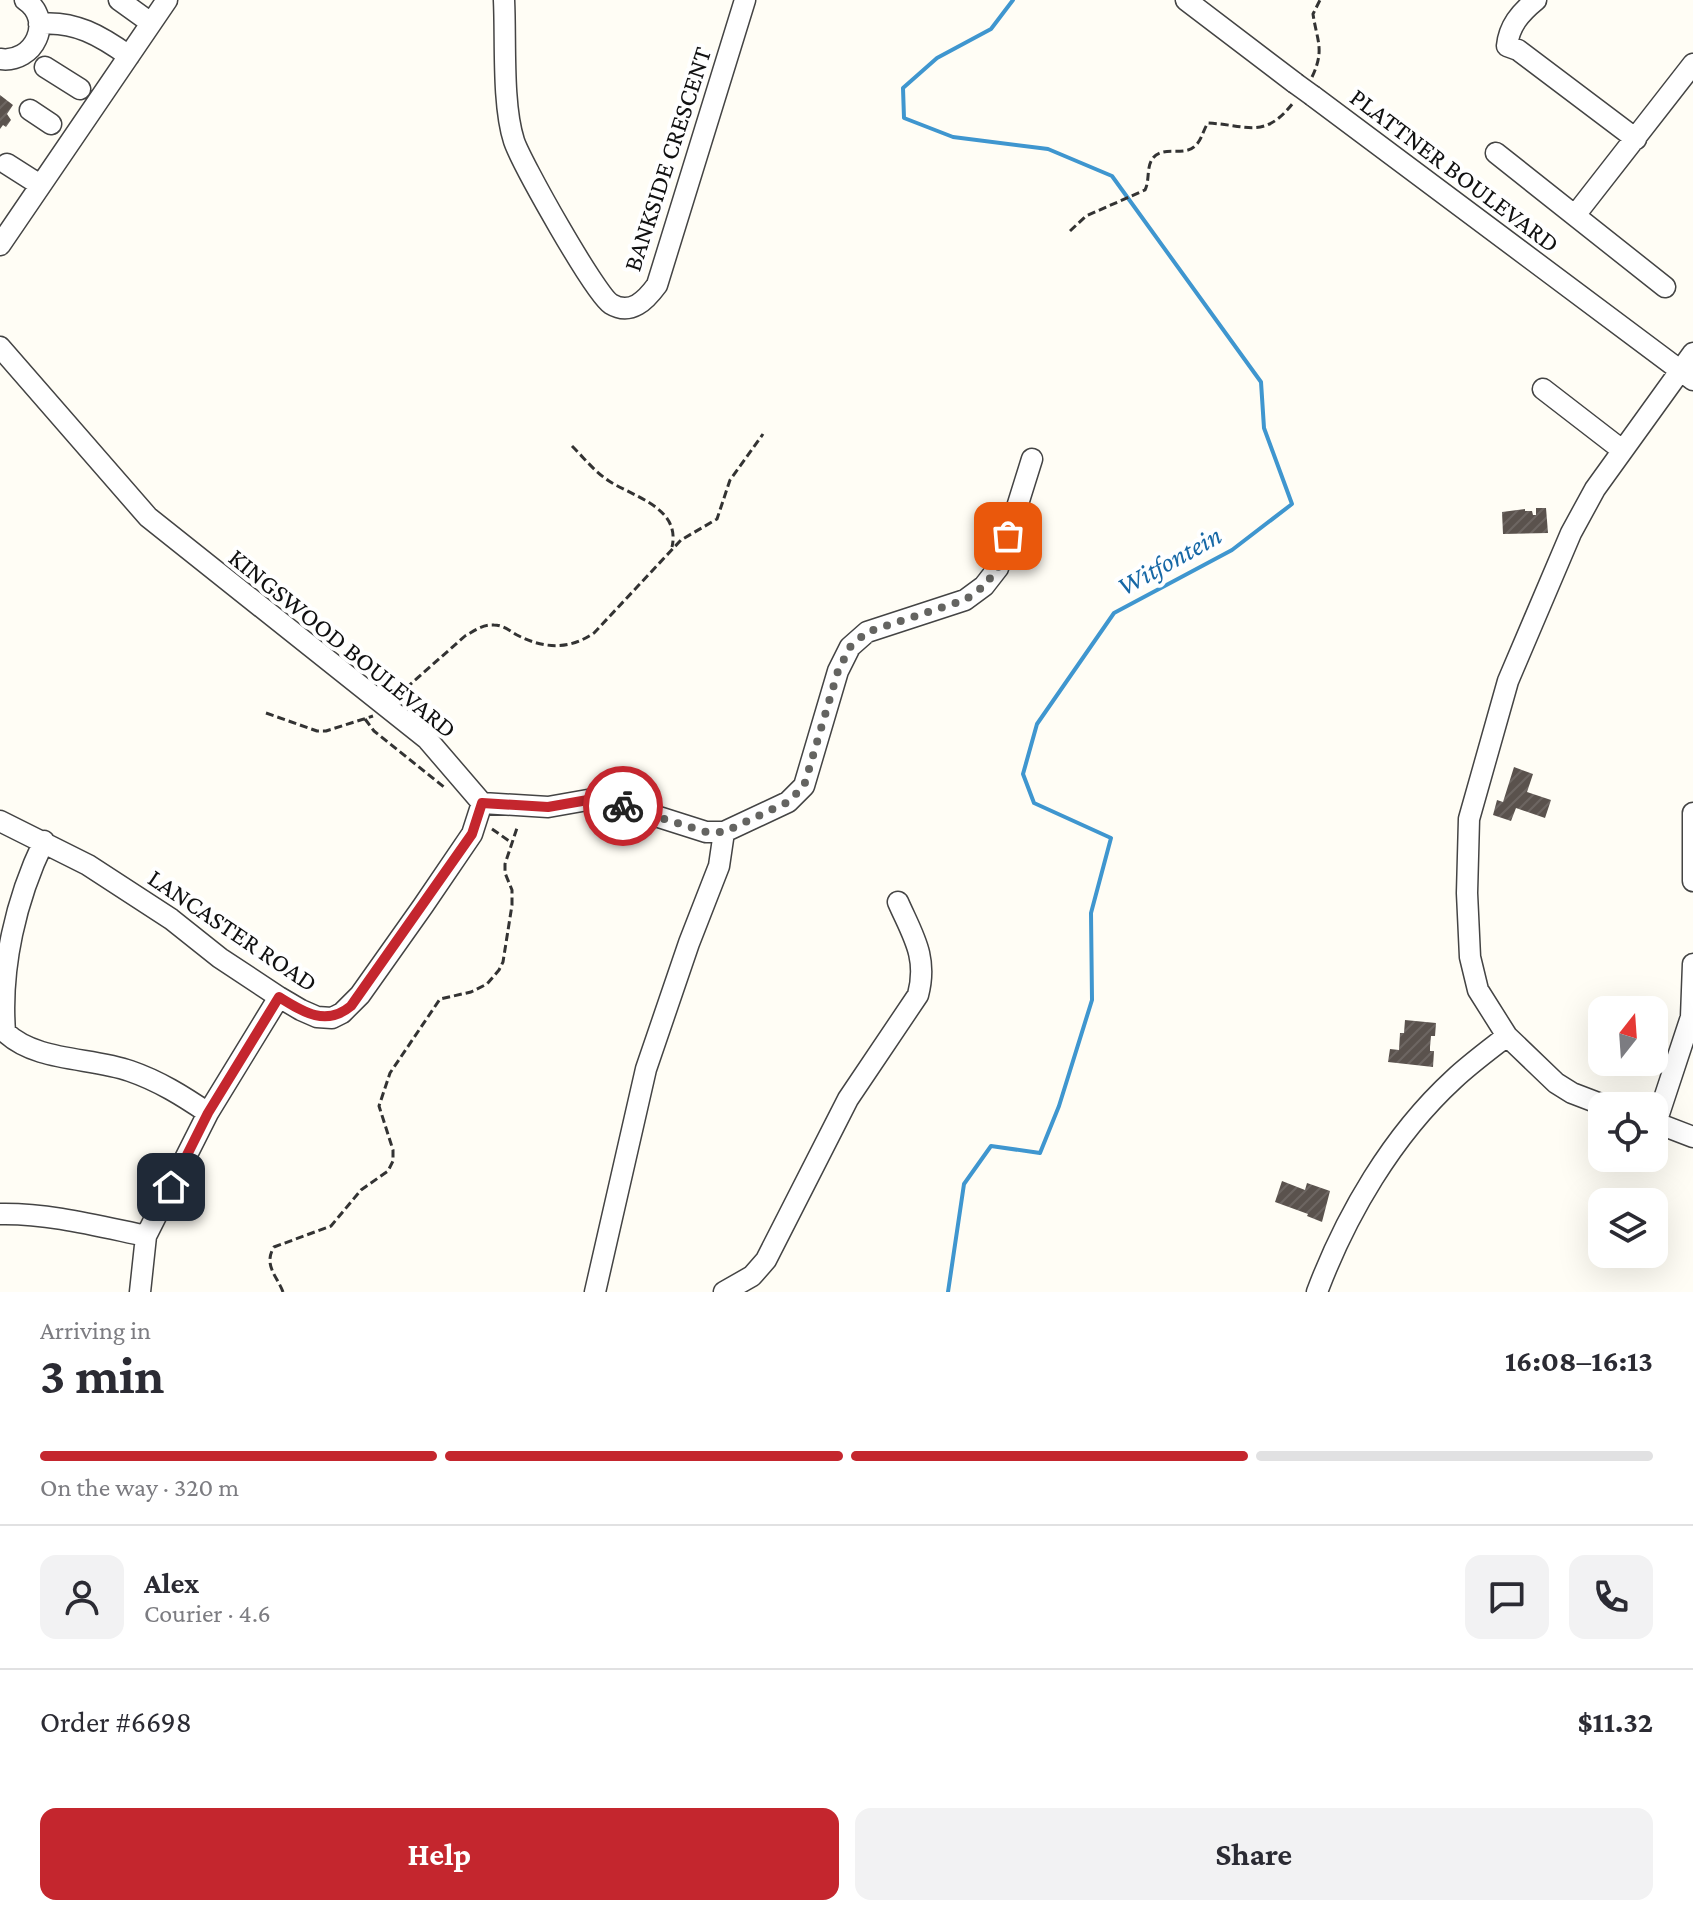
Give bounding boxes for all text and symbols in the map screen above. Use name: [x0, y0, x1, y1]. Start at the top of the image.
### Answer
street label: BANKSIDE CRESCENT: [618, 43, 717, 275]
street label: PLATTNER BOULEVARD: [1344, 82, 1565, 258]
pin: [974, 502, 1042, 570]
icon: bag: [986, 514, 1030, 558]
water label: Witfontein: [1112, 519, 1227, 602]
street label: KINGSWOOD BOULEVARD: [223, 543, 462, 744]
courier: [583, 766, 663, 846]
icon: bike: [601, 784, 645, 828]
street label: LANCASTER ROAD: [143, 863, 323, 998]
north arrow: [1588, 996, 1668, 1076]
map controls: [1588, 996, 1668, 1268]
button: locate: [1588, 1092, 1668, 1172]
pin: [137, 1153, 205, 1221]
icon: home: [149, 1165, 193, 1209]
button: layers: [1588, 1188, 1668, 1268]
text: Arriving in: [40, 1316, 151, 1345]
text: 16:08–16:13: [1505, 1344, 1653, 1377]
text: 3 min: [40, 1346, 164, 1404]
text: On the way · 320 m: [40, 1473, 239, 1502]
button: person: [40, 1555, 124, 1639]
button: chat: [1465, 1555, 1549, 1639]
button: phone: [1569, 1555, 1653, 1639]
text: Alex: [144, 1566, 199, 1599]
text: Courier · 4.6: [144, 1599, 271, 1628]
text: Order #6698: [40, 1705, 192, 1738]
text: $11.32: [1578, 1705, 1653, 1738]
button: Help: [40, 1808, 839, 1900]
button: Share: [855, 1808, 1653, 1900]

